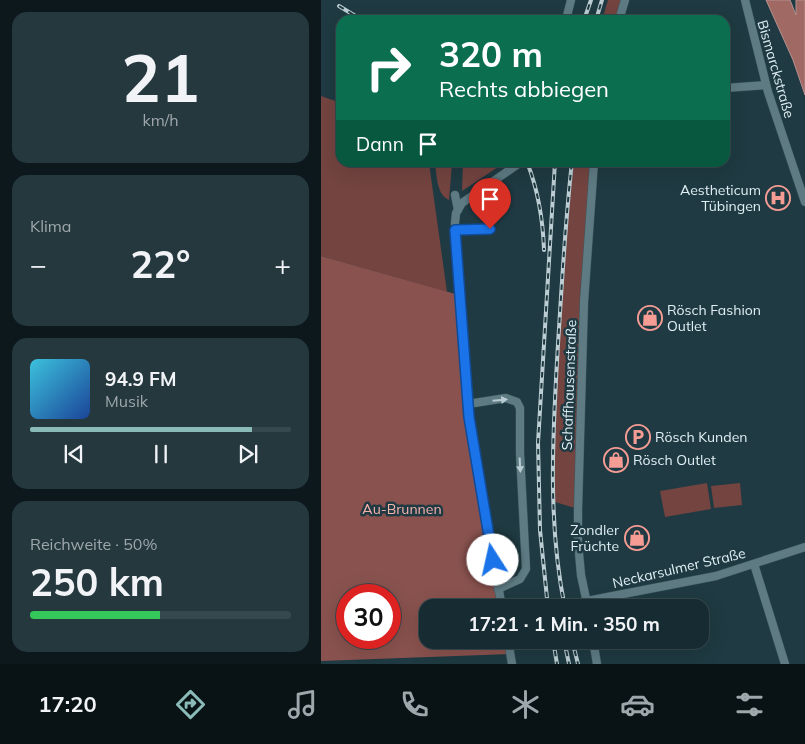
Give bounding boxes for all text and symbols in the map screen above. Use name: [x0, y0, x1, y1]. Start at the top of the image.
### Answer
street label: Bismarckstraße: [753, 18, 799, 120]
text: 320 m: [439, 32, 543, 76]
icon: right: [356, 35, 421, 100]
text: 21: [121, 37, 200, 118]
text: Rechts abbiegen: [439, 75, 609, 103]
text: km/h: [142, 110, 179, 130]
icon: arrive: [414, 130, 442, 158]
text: Dann: [356, 132, 404, 156]
pin: [469, 178, 511, 229]
place label: Aestheticum Tübingen: [680, 181, 761, 215]
icon: arrive: [476, 185, 504, 213]
hospital icon: Aestheticum Tübingen: [765, 185, 791, 211]
text: Klima: [30, 216, 71, 236]
text: 22°: [130, 240, 191, 288]
text: −: [30, 247, 47, 282]
text: +: [274, 247, 291, 282]
place label: Rösch Fashion Outlet: [667, 301, 761, 335]
shop icon: Rösch Fashion Outlet: [637, 305, 663, 331]
street label: Schaffhausenstraße: [558, 319, 580, 451]
text: 94.9 FM: [105, 367, 177, 391]
text: Musik: [105, 391, 148, 411]
one-way arrow: [492, 396, 508, 404]
parking icon: Rösch Kunden: [625, 424, 651, 450]
place label: Rösch Kunden: [655, 428, 748, 446]
icon: previous: [60, 440, 88, 468]
icon: pause: [147, 440, 175, 468]
icon: next: [234, 440, 262, 468]
shop icon: Rösch Outlet: [603, 447, 629, 473]
place label: Rösch Outlet: [633, 451, 716, 469]
one-way arrow: [517, 457, 525, 473]
park label: Au-Brunnen: [362, 500, 442, 518]
place label: Zondler Früchte: [570, 521, 620, 555]
shop icon: Zondler Früchte: [624, 525, 650, 551]
position arrow: [466, 533, 518, 585]
text: Reichweite · 50%: [30, 534, 157, 554]
street label: Neckarsulmer Straße: [611, 544, 747, 592]
text: 250 km: [30, 558, 164, 606]
speed limit sign: 30: [336, 584, 401, 649]
text: 17:21 · 1 Min. · 350 m: [468, 612, 660, 636]
icon: directions: [173, 687, 208, 722]
icon: music: [285, 687, 320, 722]
icon: phone: [397, 687, 432, 722]
icon: climate: [508, 687, 543, 722]
icon: car: [620, 687, 655, 722]
icon: filters: [732, 687, 767, 722]
text: 17:20: [38, 690, 97, 718]

